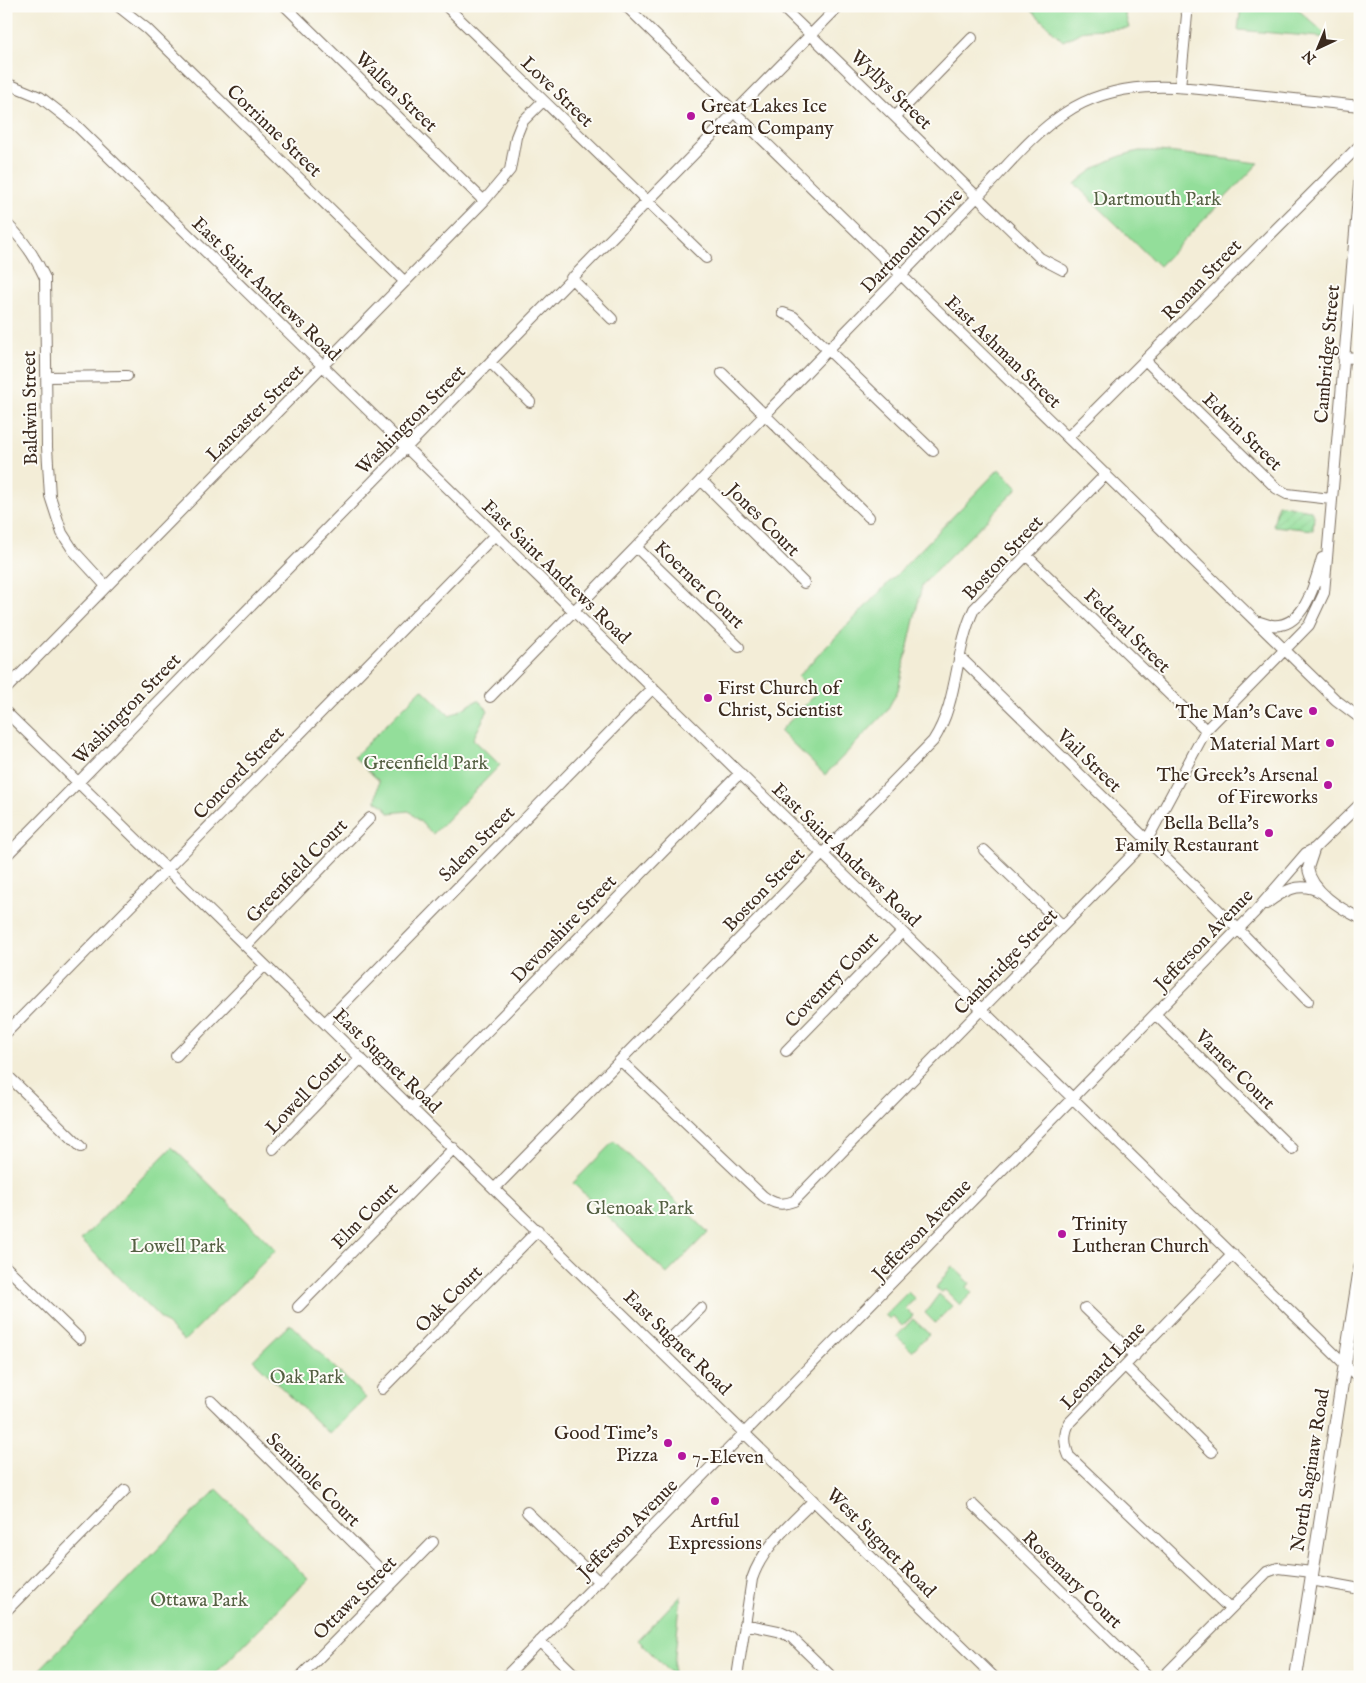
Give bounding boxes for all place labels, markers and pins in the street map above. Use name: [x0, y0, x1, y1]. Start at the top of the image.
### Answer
place label: Great Lakes Ice Cream Company: [701, 95, 834, 141]
marker: Great Lakes Ice Cream Company: [685, 110, 697, 122]
place label: First Church of Christ, Scientist: [718, 677, 843, 723]
marker: First Church of Christ, Scientist: [702, 692, 714, 704]
place label: The Man's Cave: [1175, 701, 1303, 725]
marker: The Man's Cave: [1307, 705, 1319, 717]
place label: Material Mart: [1209, 733, 1320, 757]
marker: Material Mart: [1324, 737, 1336, 749]
place label: The Greek's Arsenal of Fireworks: [1157, 764, 1319, 810]
marker: The Greek's Arsenal of Fireworks: [1322, 779, 1334, 791]
place label: Bella Bella's Family Restaurant: [1115, 812, 1259, 858]
marker: Bella Bella's Family Restaurant: [1263, 827, 1275, 839]
place label: Trinity Lutheran Church: [1072, 1213, 1209, 1259]
marker: Trinity Lutheran Church: [1056, 1228, 1068, 1240]
place label: Good Time's Pizza: [554, 1422, 659, 1468]
marker: Good Time's Pizza: [662, 1437, 674, 1449]
place label: 7-Eleven: [692, 1446, 764, 1470]
marker: 7-Eleven: [676, 1450, 688, 1462]
marker: Artful Expressions: [709, 1495, 721, 1507]
place label: Artful Expressions: [668, 1510, 762, 1556]

